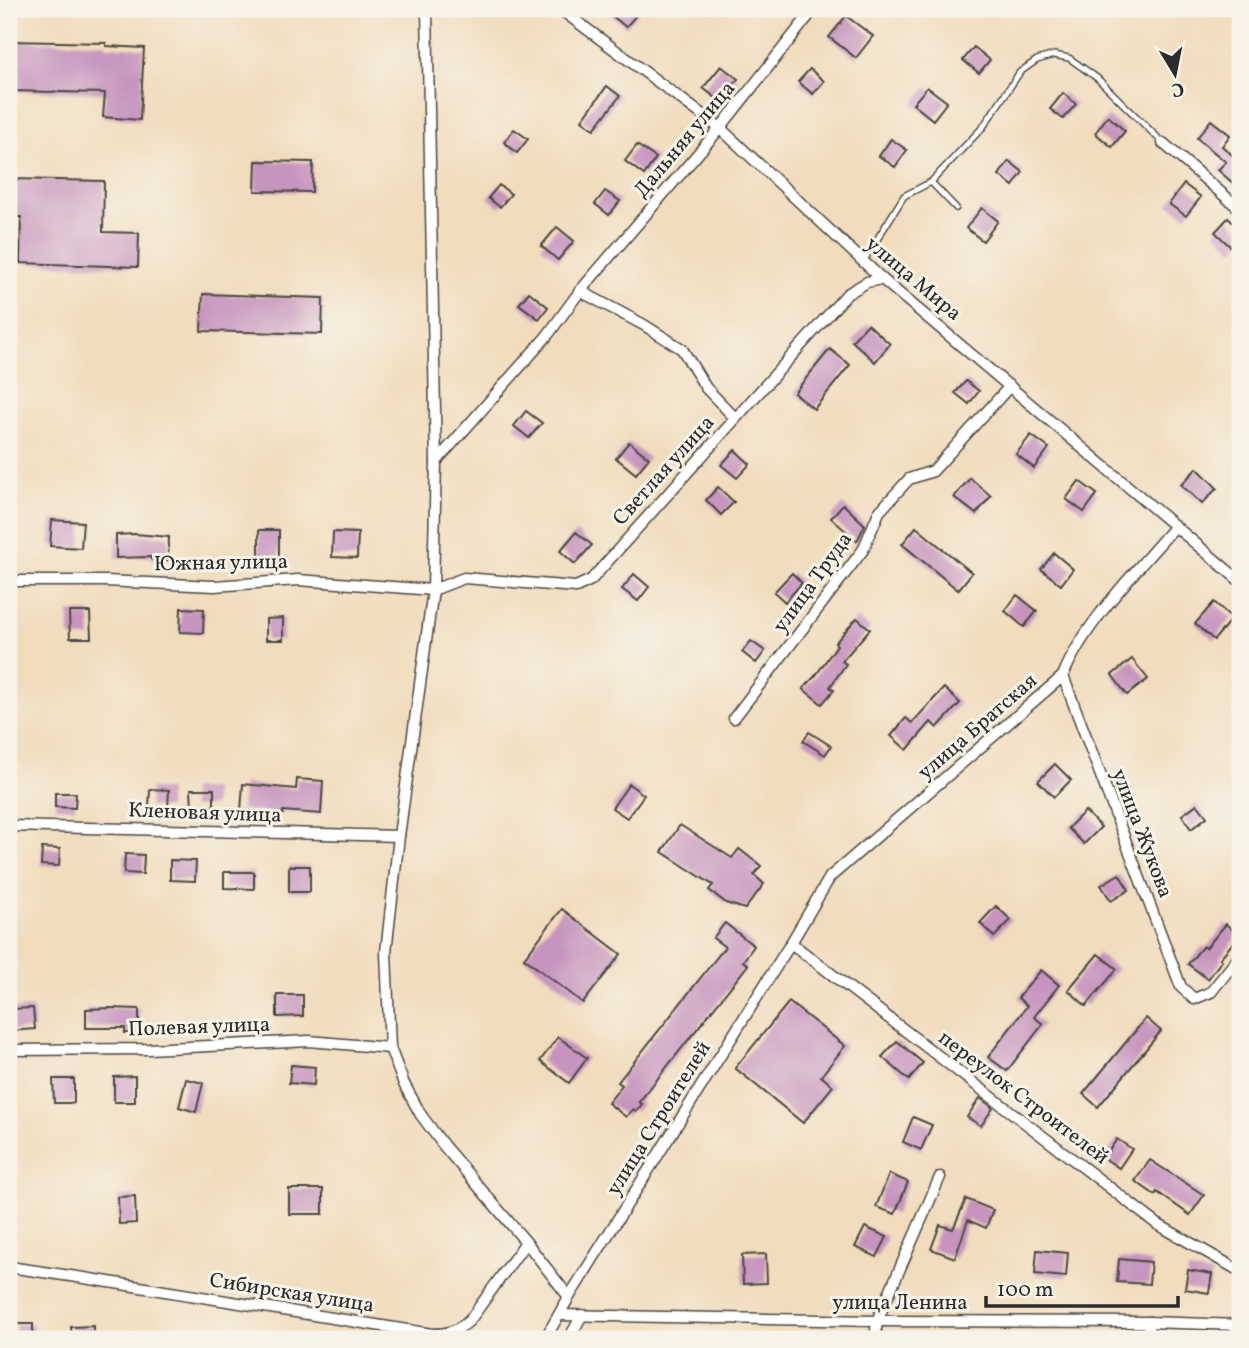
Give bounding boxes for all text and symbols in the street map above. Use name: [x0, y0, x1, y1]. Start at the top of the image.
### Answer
north arrow: [1140, 38, 1210, 108]
street label: Дальняя улица: [628, 75, 743, 204]
text: С: [1169, 75, 1186, 103]
street label: улица Мира: [859, 230, 967, 328]
street label: Светлая улица: [607, 409, 722, 533]
street label: улица Труда: [767, 526, 860, 639]
street label: Южная улица: [154, 548, 288, 579]
street label: улица Братская: [912, 667, 1044, 787]
street label: улица Жукова: [1104, 765, 1180, 902]
street label: Кленовая улица: [128, 796, 282, 831]
street label: Полевая улица: [127, 1011, 271, 1044]
street label: переулок Строителей: [932, 1024, 1115, 1172]
street label: улица Строителей: [600, 1036, 719, 1201]
scale bar: [986, 1264, 1179, 1308]
street label: Сибирская улица: [207, 1266, 376, 1321]
text: 100 m: [997, 1276, 1054, 1305]
street label: улица Ленина: [832, 1289, 968, 1318]

